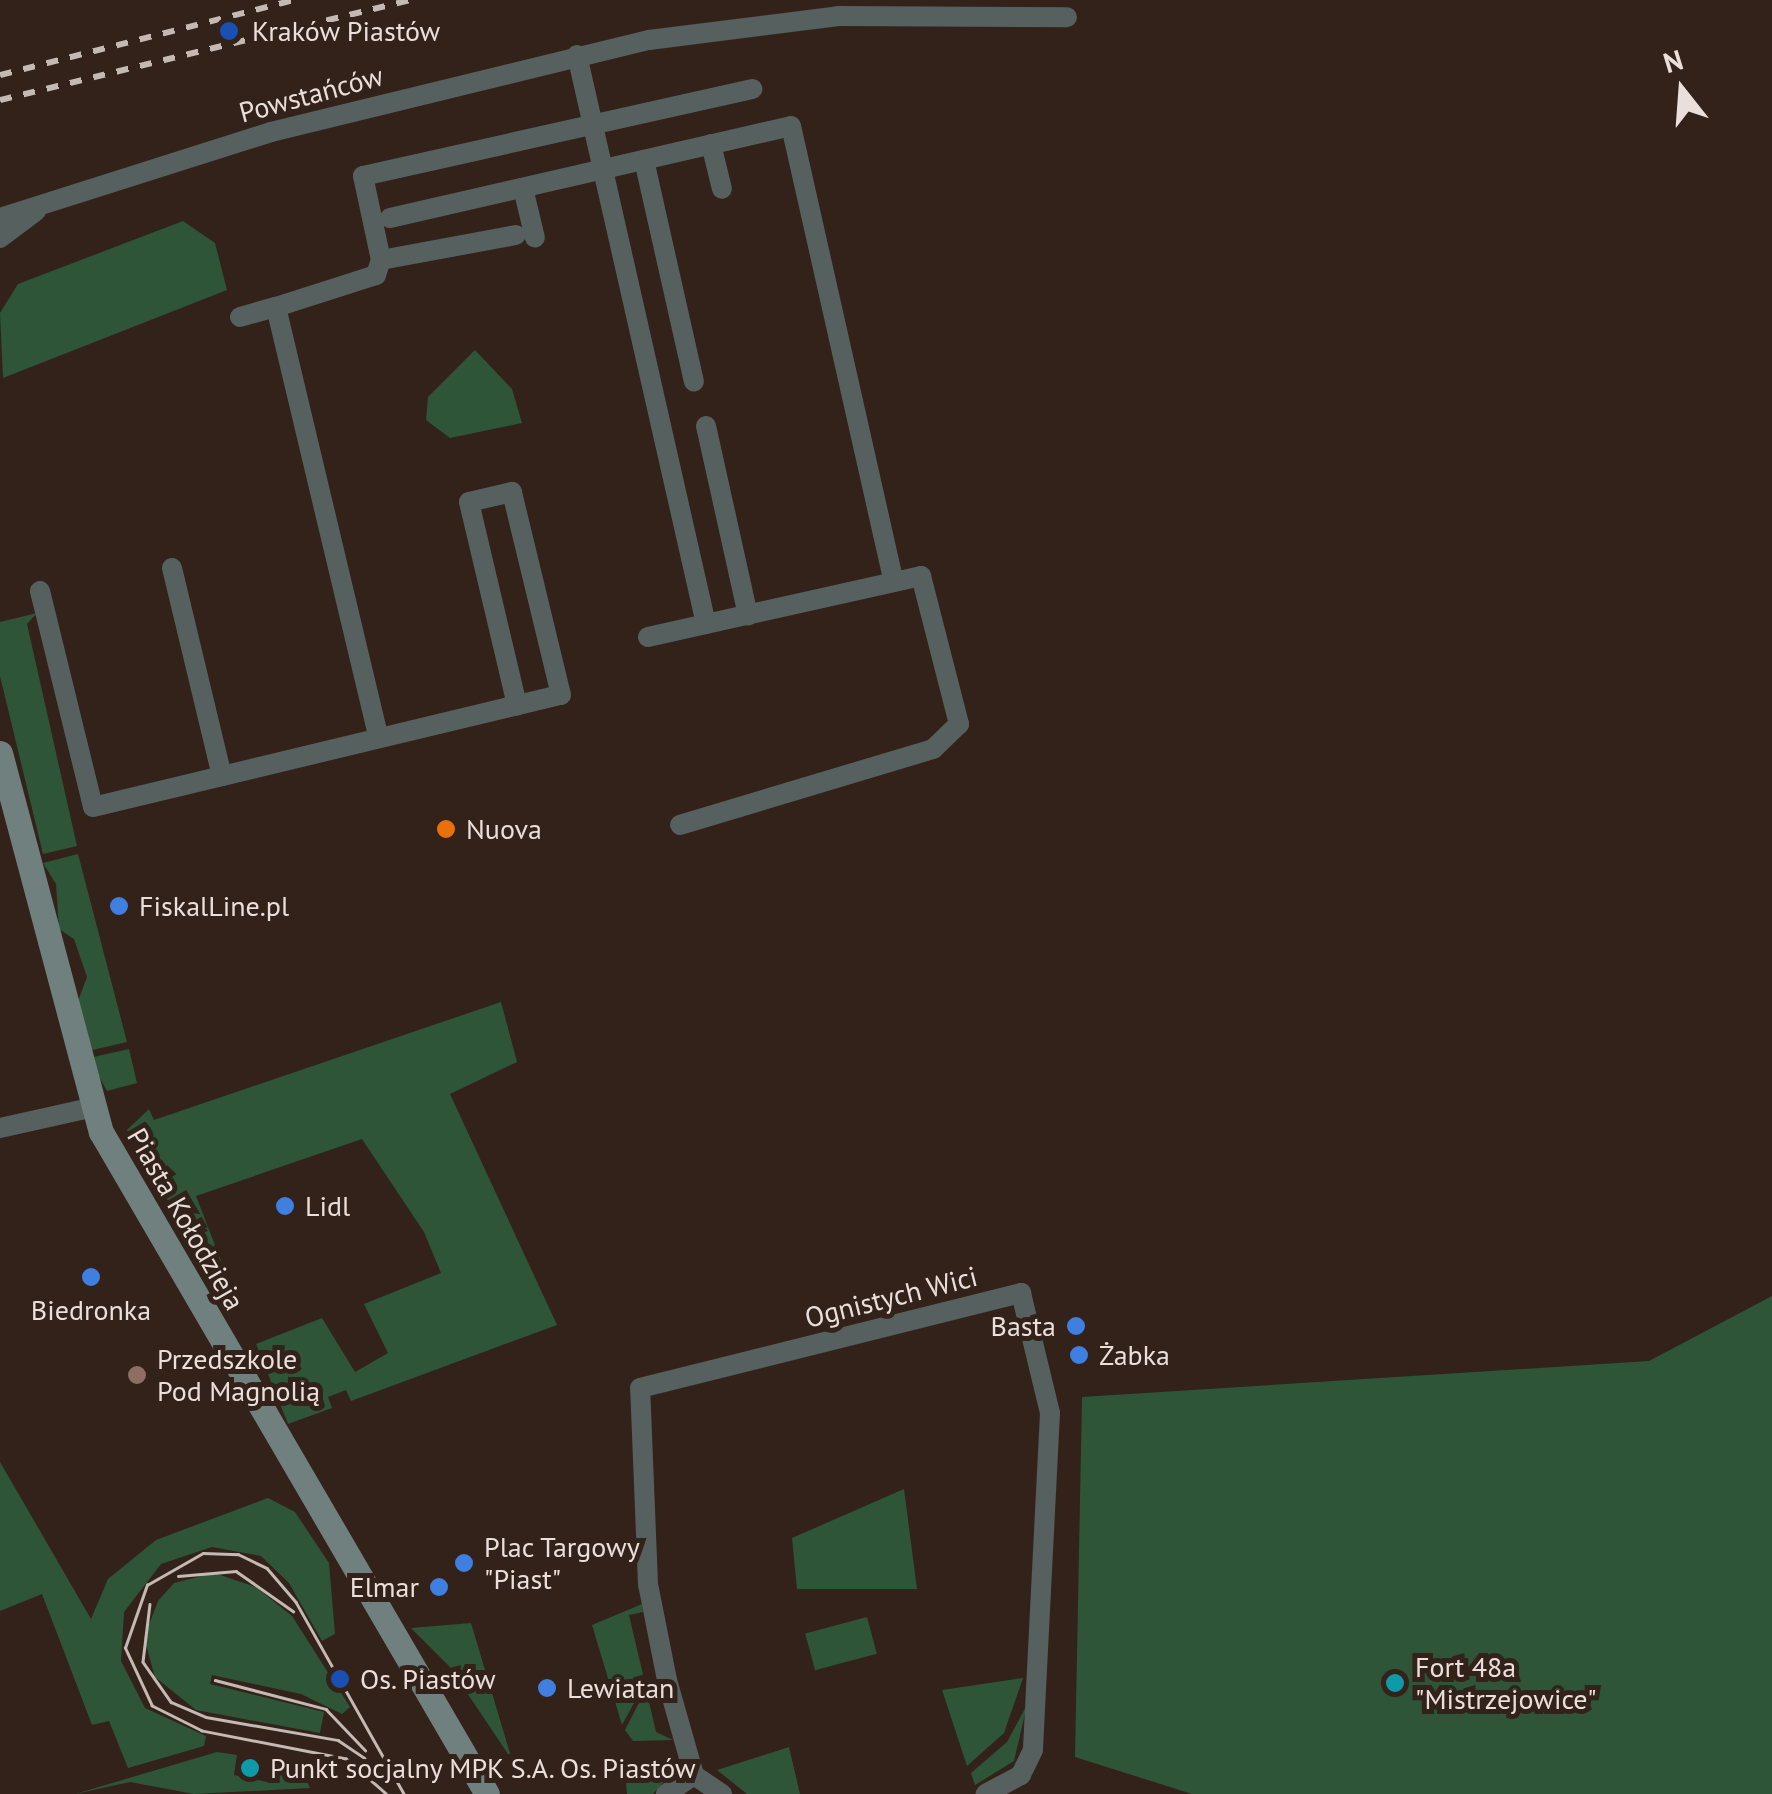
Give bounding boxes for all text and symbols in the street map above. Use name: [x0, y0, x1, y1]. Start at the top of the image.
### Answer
place label: Kraków Piastów: [252, 14, 441, 48]
marker: Kraków Piastów: [216, 18, 242, 44]
north arrow: [1632, 40, 1732, 140]
text: N: [1659, 40, 1687, 81]
street label: Powstańców: [235, 59, 387, 129]
place label: Nuova: [466, 812, 542, 846]
marker: Nuova: [435, 818, 457, 840]
place label: FiskalLine.pl: [139, 889, 289, 923]
marker: FiskalLine.pl: [108, 895, 130, 917]
street label: Piasta Kołodzieja: [120, 1122, 252, 1316]
place label: Lidl: [305, 1189, 350, 1223]
marker: Lidl: [274, 1195, 296, 1217]
street label: Ognistych Wici: [801, 1259, 981, 1335]
marker: Biedronka: [80, 1266, 102, 1288]
place label: Biedronka: [31, 1293, 151, 1327]
place label: Basta: [991, 1309, 1056, 1343]
marker: Basta: [1065, 1315, 1087, 1337]
place label: Żabka: [1099, 1338, 1170, 1372]
place label: Przedszkole Pod Magnolią: [157, 1342, 320, 1408]
marker: Żabka: [1068, 1344, 1090, 1366]
marker: Przedszkole Pod Magnolią: [126, 1364, 148, 1386]
place label: Plac Targowy "Piast": [484, 1530, 641, 1596]
marker: Plac Targowy "Piast": [453, 1552, 475, 1574]
place label: Elmar: [350, 1570, 419, 1604]
marker: Elmar: [428, 1576, 450, 1598]
place label: Fort 48a "Mistrzejowice": [1415, 1650, 1597, 1716]
place label: Os. Piastów: [360, 1662, 498, 1696]
marker: Os. Piastów: [329, 1668, 351, 1690]
place label: Lewiatan: [567, 1671, 674, 1705]
marker: Fort 48a "Mistrzejowice": [1384, 1672, 1406, 1694]
marker: Lewiatan: [536, 1677, 558, 1699]
place label: Punkt socjalny MPK S.A. Os. Piastów: [270, 1751, 702, 1785]
marker: Punkt socjalny MPK S.A. Os. Piastów: [239, 1757, 261, 1779]

